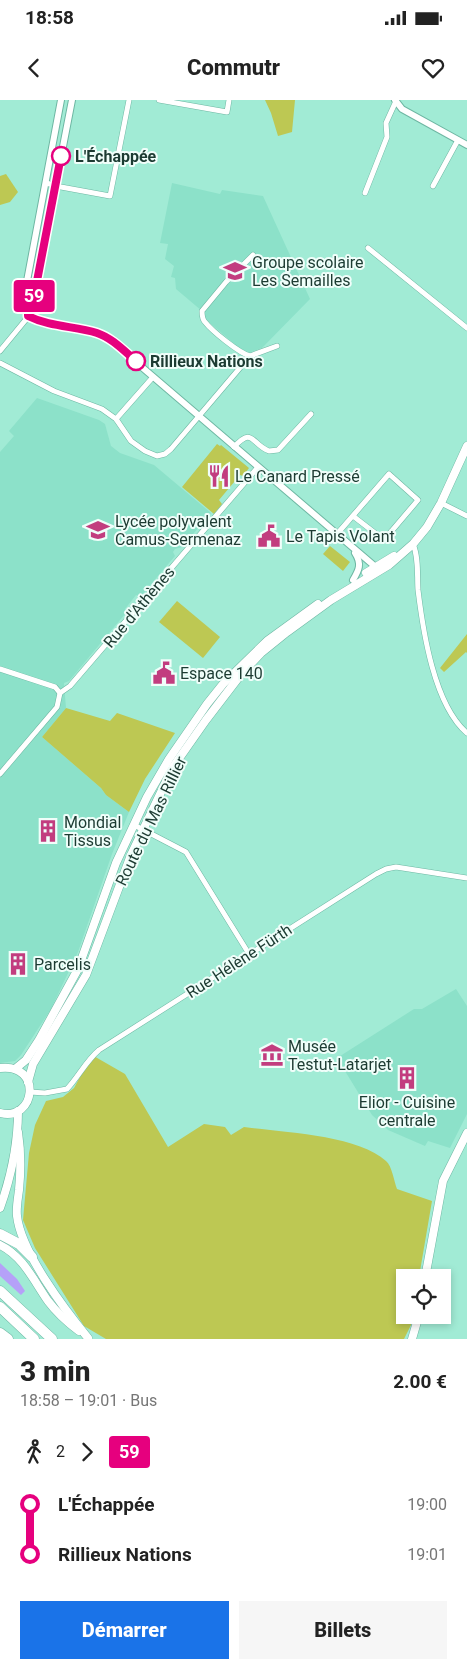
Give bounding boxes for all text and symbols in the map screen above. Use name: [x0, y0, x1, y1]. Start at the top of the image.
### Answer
text: 18:58: [25, 6, 74, 29]
icon: back: [20, 54, 48, 82]
icon: heart: [419, 54, 447, 82]
text: Commutr: [187, 55, 280, 80]
marker: L'Échappée: [51, 146, 71, 166]
place label: L'Échappée: [75, 147, 157, 166]
place label: Groupe scolaire Les Semailles: [252, 253, 364, 290]
school or university icon: Groupe scolaire Les Semailles: [222, 258, 248, 284]
line badge: 59: [12, 280, 56, 312]
text: 59: [24, 285, 44, 306]
marker: Rillieux Nations: [126, 351, 146, 371]
place label: Rillieux Nations: [150, 352, 263, 371]
restaurant icon: Le Canard Pressé: [206, 463, 232, 489]
place label: Le Canard Pressé: [235, 467, 360, 486]
place label: Lycée polyvalent Camus-Sermenaz: [115, 512, 241, 549]
school or university icon: Lycée polyvalent Camus-Sermenaz: [85, 517, 111, 543]
public building icon: Le Tapis Volant: [256, 523, 282, 549]
place label: Le Tapis Volant: [286, 527, 395, 546]
street label: Rue d'Athènes: [99, 562, 179, 652]
public building icon: Espace 140: [151, 660, 177, 686]
place label: Espace 140: [180, 664, 263, 683]
street label: Route du Mas Rillier: [111, 753, 191, 889]
place label: Mondial Tissus: [64, 813, 121, 850]
building icon: Mondial Tissus: [35, 818, 61, 844]
street label: Rue Hélène Fürth: [183, 920, 295, 1002]
building icon: Parcelis: [5, 951, 31, 977]
place label: Parcelis: [34, 955, 91, 974]
place label: Musée Testut-Latarjet: [288, 1037, 391, 1074]
museum icon: Musée Testut-Latarjet: [259, 1042, 285, 1068]
building icon: Elior - Cuisine centrale: [394, 1065, 420, 1091]
place label: Elior - Cuisine centrale: [359, 1093, 455, 1130]
map controls: [396, 1269, 451, 1324]
button: locate: [396, 1269, 451, 1324]
text: 3 min: [20, 1355, 91, 1388]
text: 2.00 €: [393, 1370, 447, 1393]
text: 18:58 – 19:01 · Bus: [20, 1391, 157, 1410]
icon: walk: [20, 1438, 48, 1466]
icon: forward: [73, 1438, 101, 1466]
text: 59: [119, 1441, 140, 1462]
text: 2: [56, 1442, 65, 1461]
text: L'Échappée: [58, 1493, 154, 1516]
text: 19:00: [407, 1495, 447, 1514]
text: Rillieux Nations: [58, 1543, 192, 1566]
text: 19:01: [407, 1545, 447, 1564]
button: Démarrer: [20, 1601, 229, 1659]
button: Billets: [239, 1601, 447, 1659]

